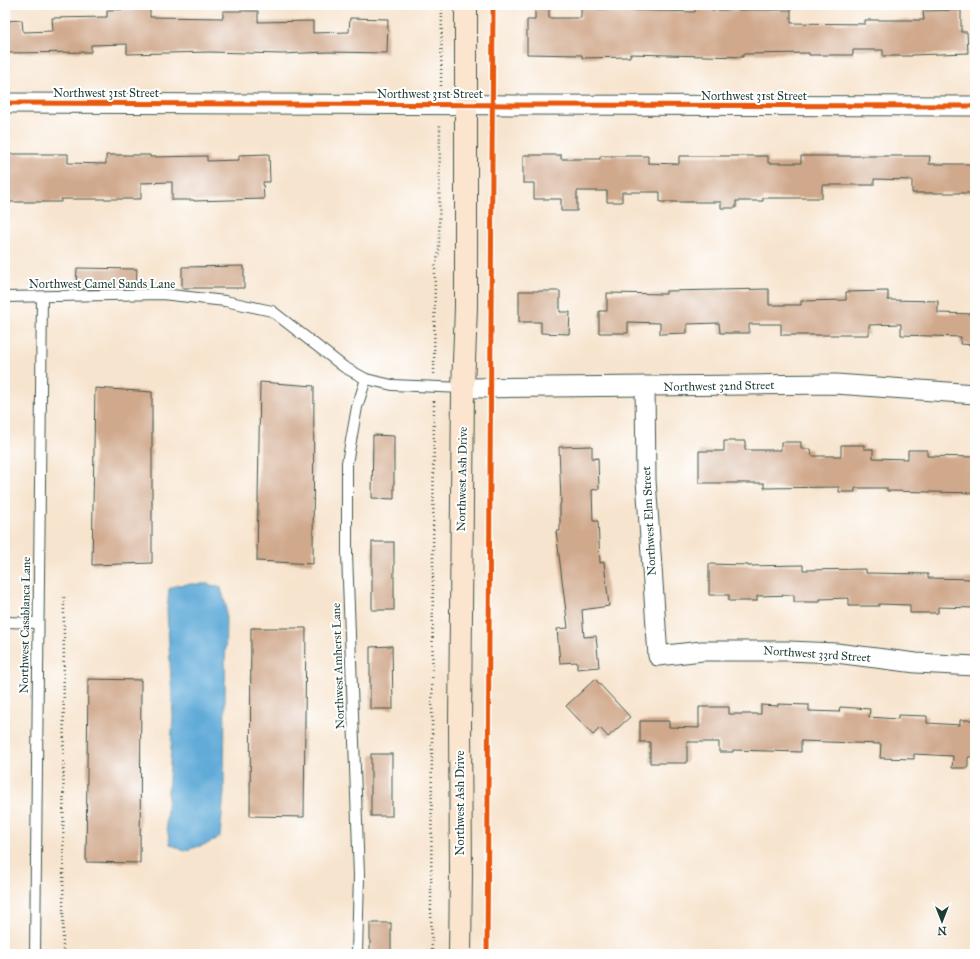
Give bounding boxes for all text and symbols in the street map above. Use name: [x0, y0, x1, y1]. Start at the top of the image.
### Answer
street label: Northwest 31st Street: [53, 86, 160, 100]
street label: Northwest 31st Street: [377, 87, 484, 101]
street label: Northwest 31st Street: [701, 89, 808, 103]
street label: Northwest Camel Sands Lane: [29, 277, 175, 291]
street label: Northwest 32nd Street: [663, 378, 775, 394]
street label: Northwest Ash Drive: [454, 426, 470, 532]
street label: Northwest Elm Street: [639, 465, 659, 576]
street label: Northwest Casablanca Lane: [17, 557, 33, 693]
street label: Northwest Amherst Lane: [329, 603, 347, 729]
street label: Northwest 33rd Street: [763, 643, 872, 665]
street label: Northwest Ash Drive: [453, 751, 467, 855]
north arrow: [922, 901, 962, 941]
text: N: [937, 924, 947, 937]

